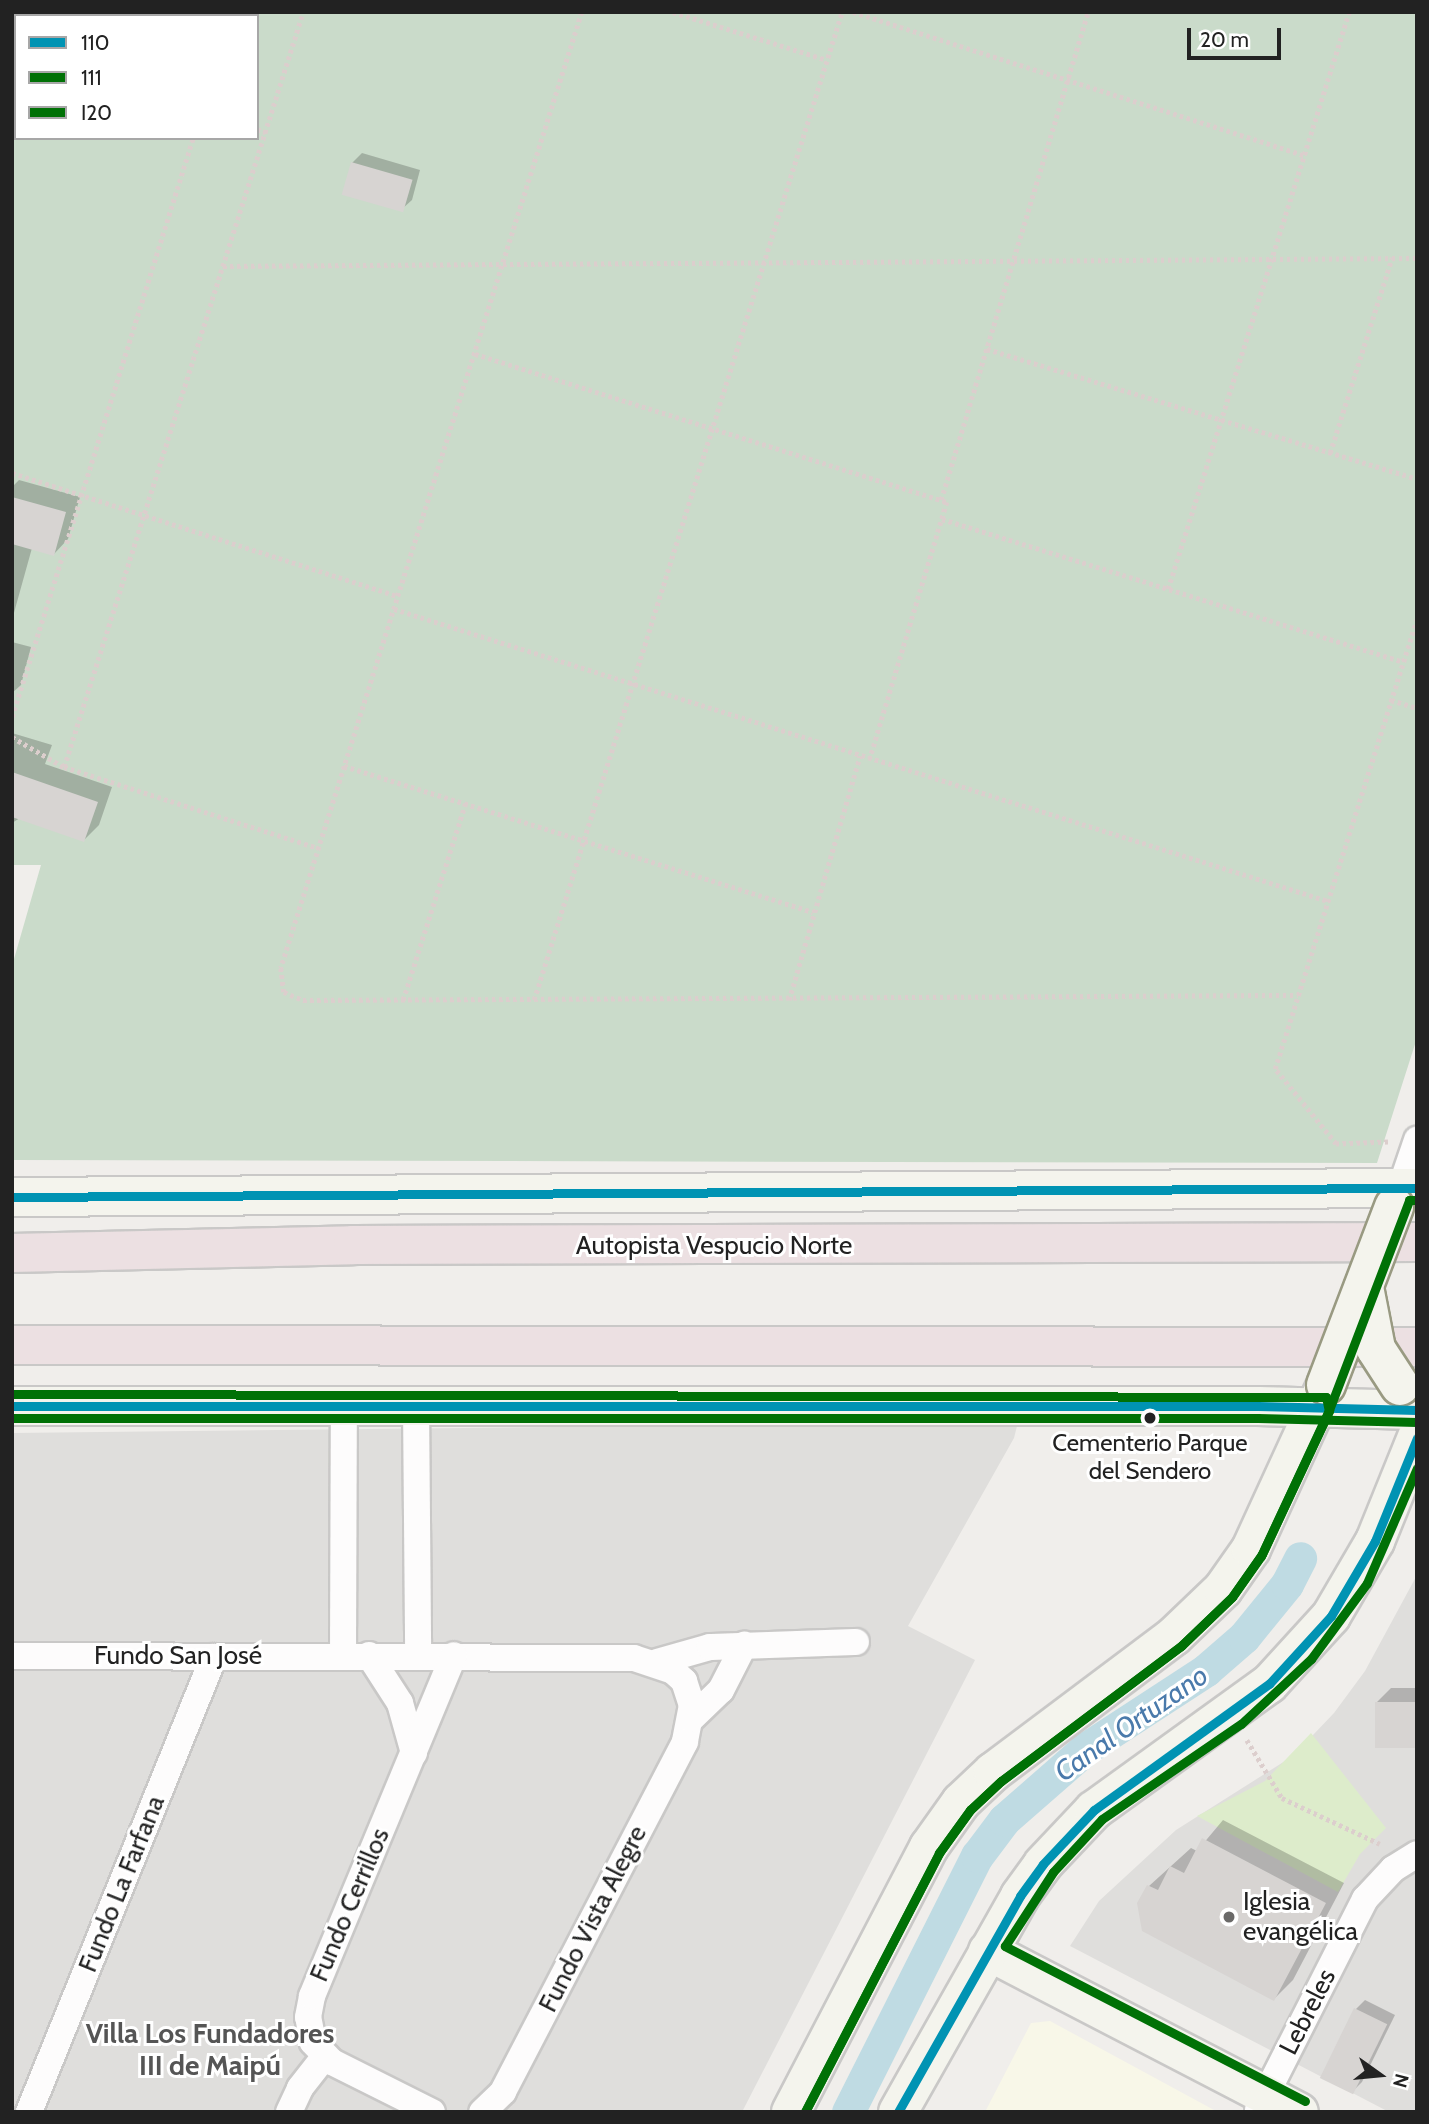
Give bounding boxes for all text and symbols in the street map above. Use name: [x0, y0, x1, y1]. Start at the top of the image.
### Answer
legend: [14, 14, 259, 140]
scale bar: [1191, 14, 1286, 58]
text: 20 m: [1200, 27, 1249, 52]
text: 110: [81, 30, 109, 55]
text: 111: [81, 65, 102, 90]
text: I20: [81, 100, 112, 125]
street label: Autopista Vespucio Norte: [576, 1230, 852, 1262]
marker: Cementerio Parque del Sendero: [1143, 1411, 1157, 1425]
place label: Cementerio Parque del Sendero: [1052, 1429, 1248, 1485]
street label: Fundo San José: [94, 1640, 262, 1672]
water label: Canal Ortuzano: [1048, 1658, 1214, 1788]
street label: Fundo La Farfana: [72, 1791, 172, 1977]
street label: Fundo Vista Alegre: [533, 1821, 653, 2017]
street label: Fundo Cerrillos: [304, 1824, 396, 1986]
place label: Iglesia evangélica: [1243, 1886, 1358, 1948]
marker: Iglesia evangélica: [1221, 1909, 1237, 1925]
street label: Lebreles: [1273, 1964, 1343, 2060]
district label: Villa Los Fundadores III de Maipú: [86, 2016, 334, 2082]
north arrow: [1345, 2040, 1415, 2110]
text: N: [1388, 2071, 1414, 2090]

